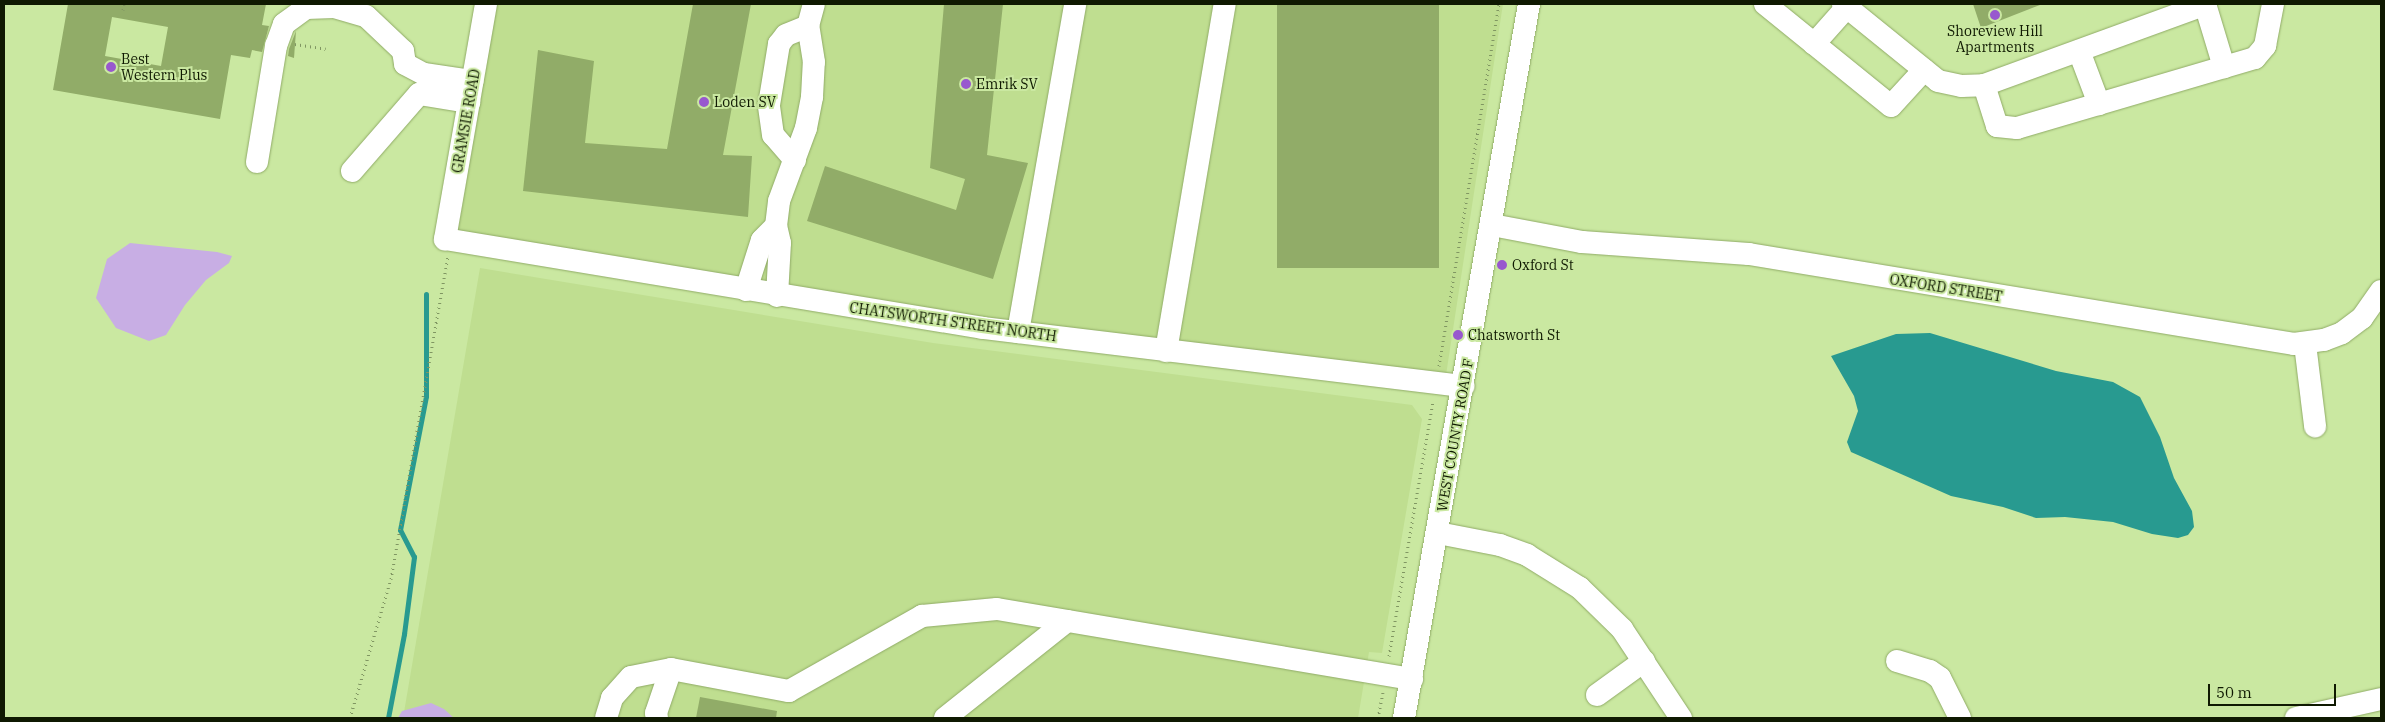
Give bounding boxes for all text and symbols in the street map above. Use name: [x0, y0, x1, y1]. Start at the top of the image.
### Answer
marker: Shoreview Hill Apartments: [1989, 9, 2001, 21]
place label: Shoreview Hill Apartments: [1947, 23, 2043, 56]
place label: Best Western Plus: [121, 51, 207, 84]
marker: Best Western Plus: [105, 61, 117, 73]
street label: GRAMSIE ROAD: [449, 68, 483, 174]
place label: Emrik SV: [976, 76, 1038, 92]
marker: Emrik SV: [960, 78, 972, 90]
place label: Loden SV: [714, 94, 776, 110]
marker: Loden SV: [698, 96, 710, 108]
place label: Oxford St: [1512, 257, 1574, 273]
marker: Oxford St: [1496, 259, 1508, 271]
street label: OXFORD STREET: [1888, 271, 2004, 305]
street label: CHATSWORTH STREET NORTH: [848, 299, 1058, 345]
place label: Chatsworth St: [1468, 327, 1560, 343]
marker: Chatsworth St: [1452, 329, 1464, 341]
street label: WEST COUNTY ROAD F: [1433, 357, 1477, 513]
scale bar: [2210, 674, 2338, 706]
text: 50 m: [2216, 683, 2252, 702]

